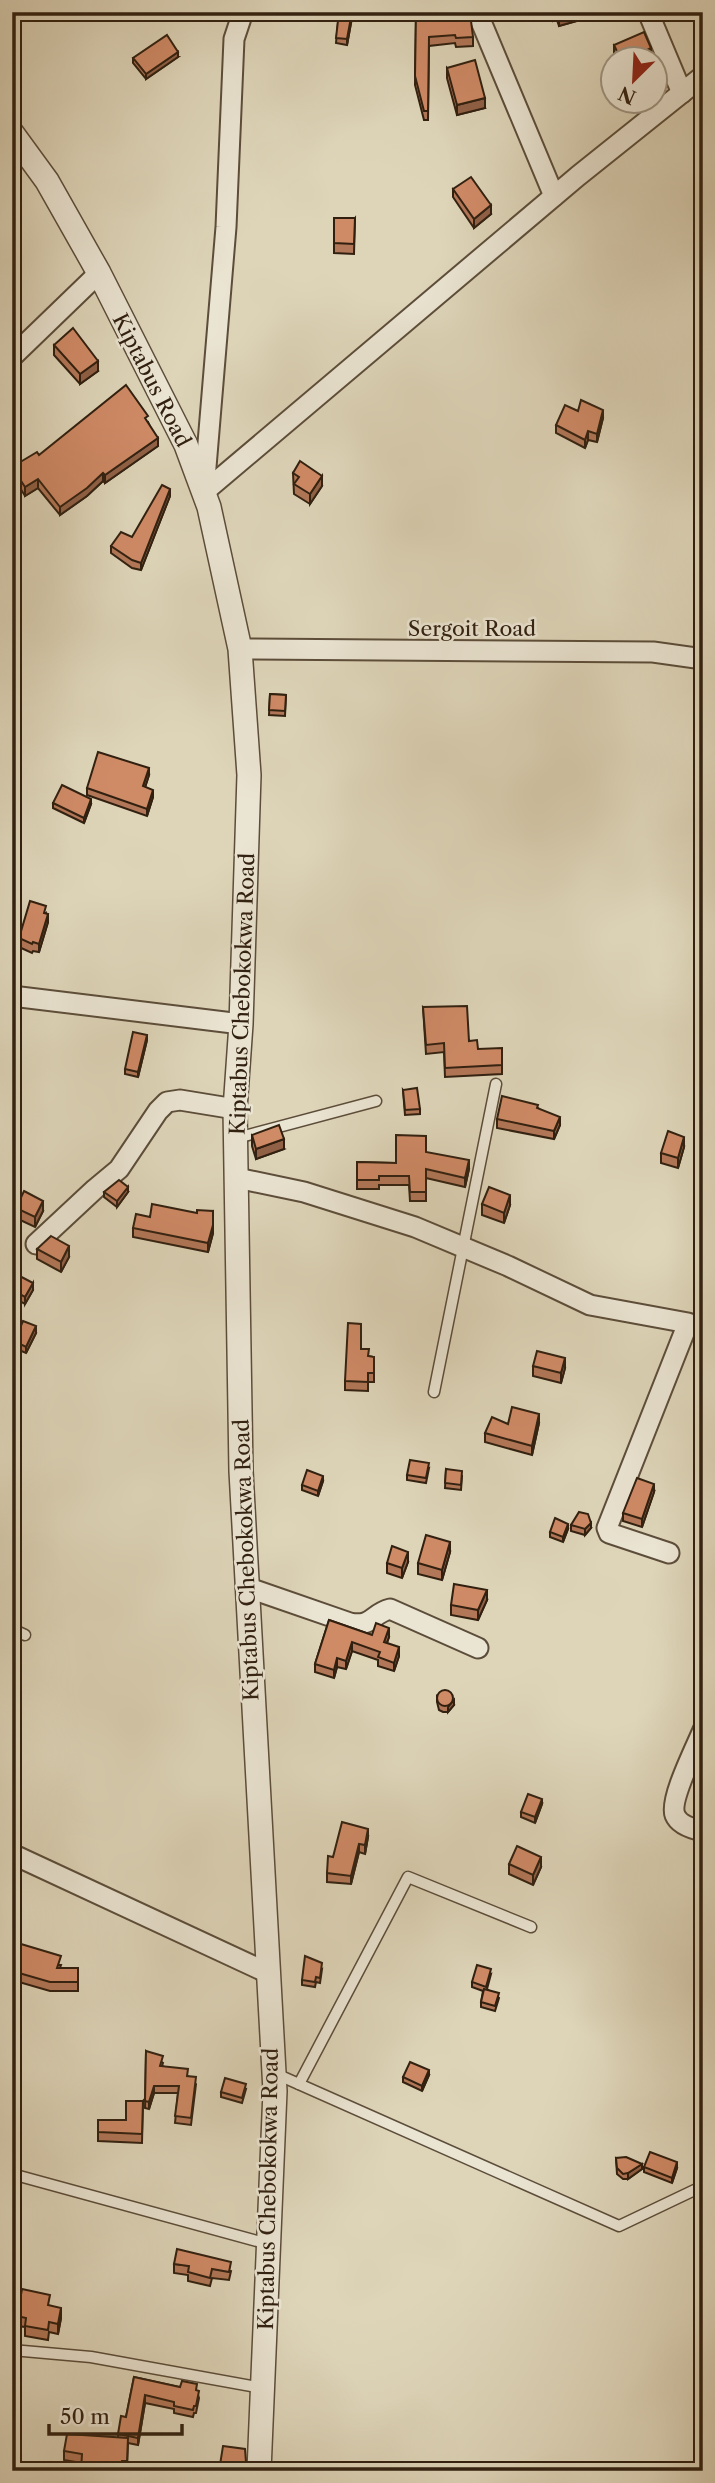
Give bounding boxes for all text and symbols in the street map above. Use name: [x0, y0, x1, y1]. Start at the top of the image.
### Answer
north arrow: [600, 46, 670, 116]
text: N: [615, 81, 640, 109]
street label: Kiptabus Road: [108, 309, 196, 451]
street label: Sergoit Road: [408, 616, 536, 641]
street label: Kiptabus Chebokokwa Road: [225, 852, 259, 1135]
street label: Kiptabus Chebokokwa Road: [229, 1418, 263, 1701]
street label: Kiptabus Chebokokwa Road: [253, 2048, 283, 2330]
scale bar: [49, 2392, 182, 2436]
text: 50 m: [60, 2404, 110, 2429]

